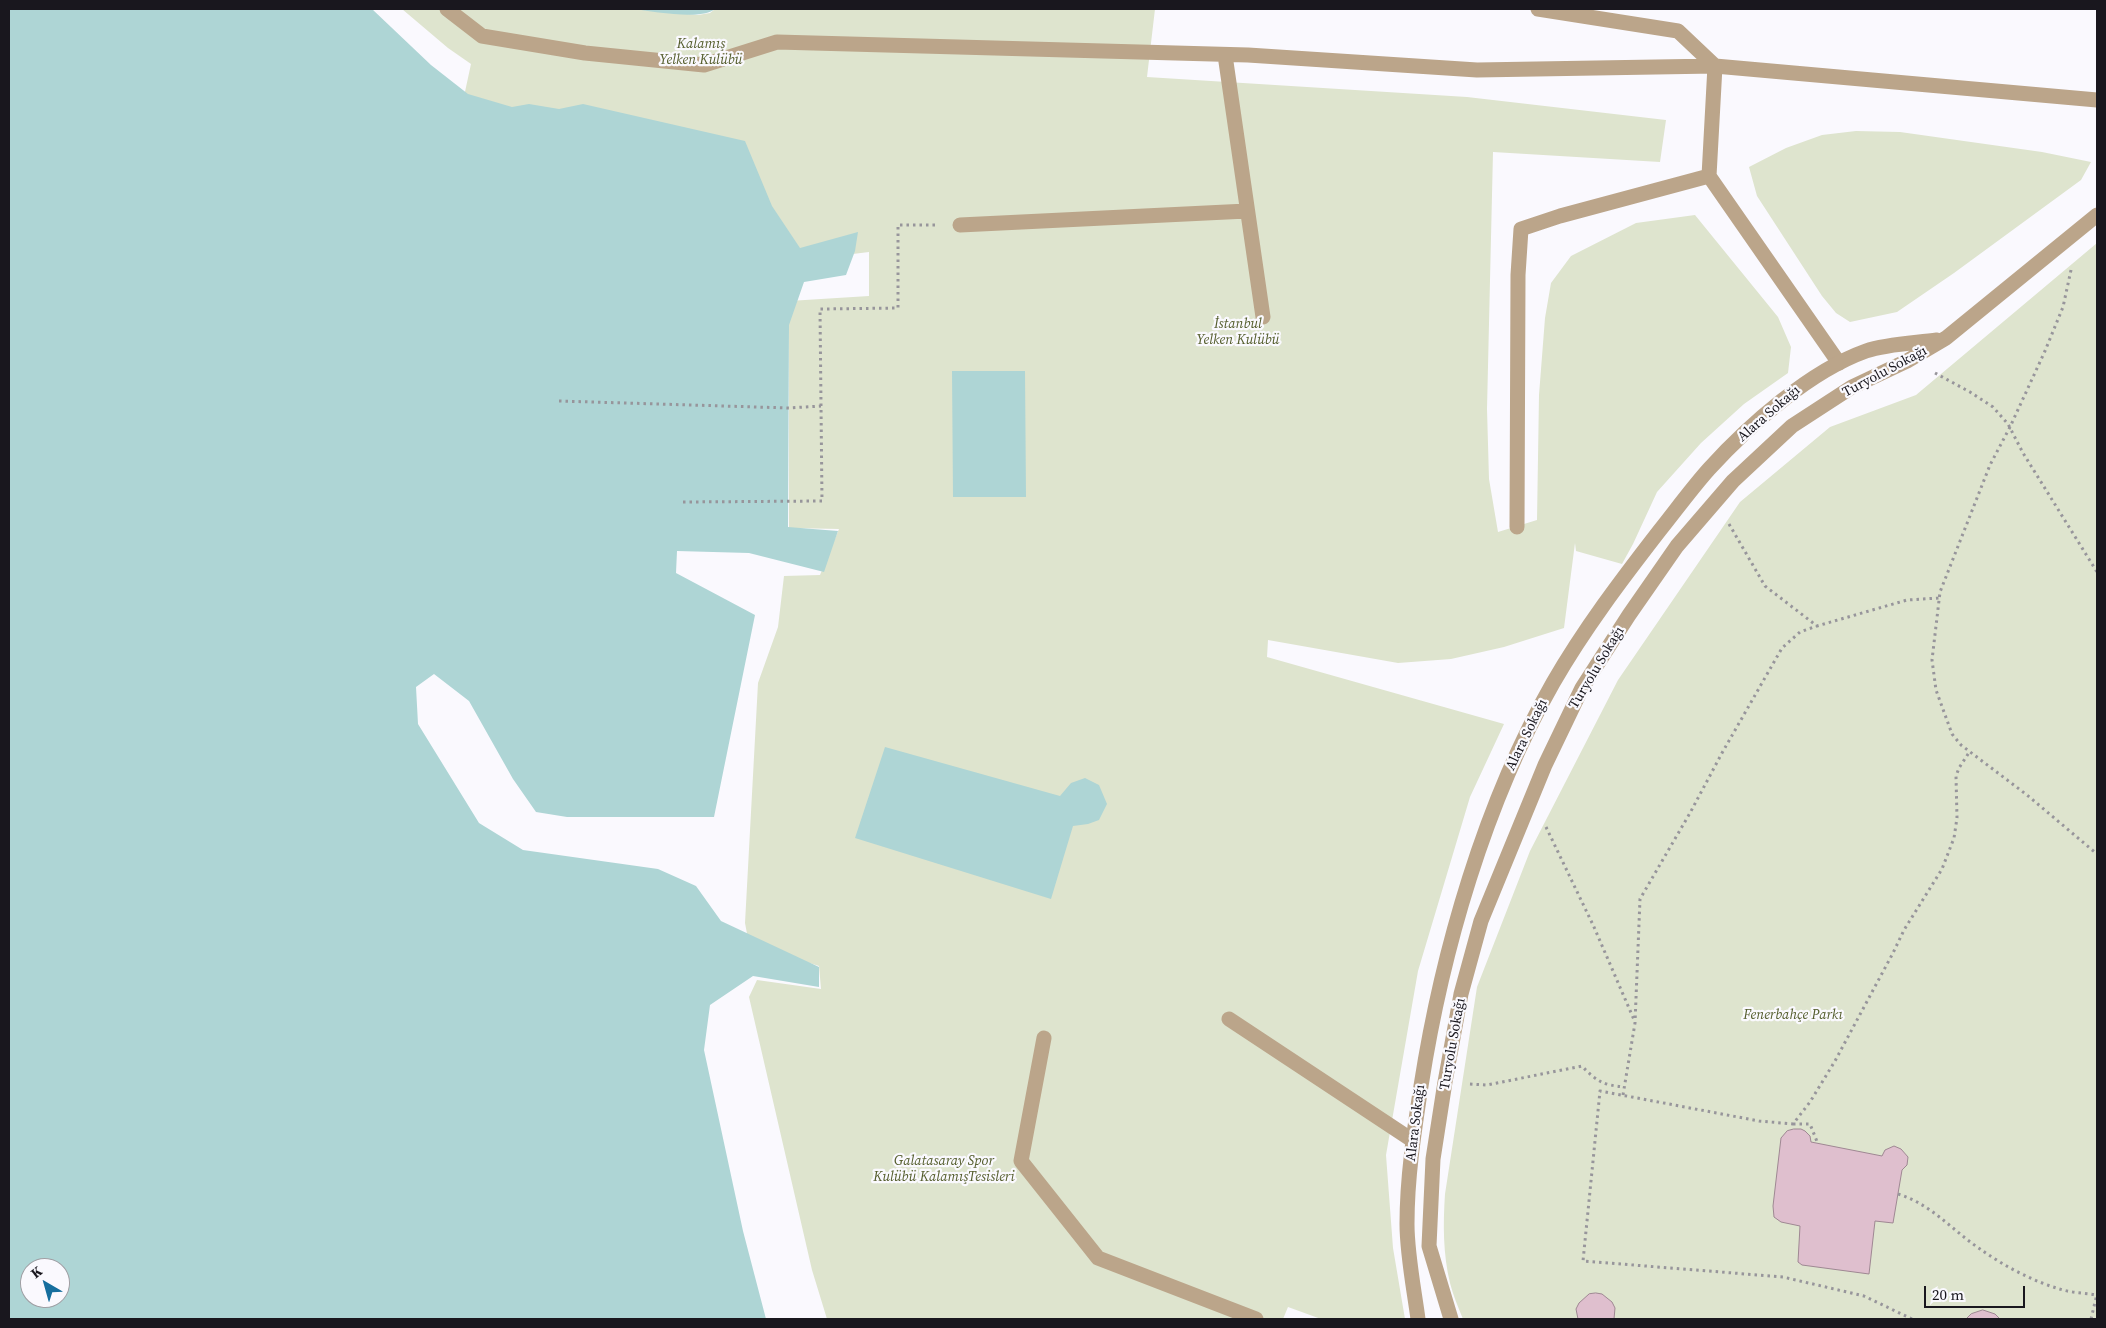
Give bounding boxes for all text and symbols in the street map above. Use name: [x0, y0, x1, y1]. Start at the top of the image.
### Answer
park label: Kalamış Yelken Kulübü: [659, 36, 743, 68]
park label: İstanbul Yelken Kulübü: [1196, 316, 1280, 348]
street label: Turyolu Sokağı: [1840, 343, 1930, 401]
street label: Alara Sokağı: [1734, 382, 1804, 446]
street label: Turyolu Sokağı: [1566, 624, 1628, 712]
street label: Alara Sokağı: [1503, 697, 1551, 773]
street label: Turyolu Sokağı: [1437, 997, 1469, 1091]
park label: Fenerbahçe Parkı: [1743, 1007, 1843, 1023]
street label: Alara Sokağı: [1403, 1084, 1429, 1162]
park label: Galatasaray Spor Kulübü KalamışTesisleri: [873, 1153, 1015, 1186]
north arrow: [20, 1258, 70, 1308]
text: K: [26, 1261, 46, 1283]
scale bar: [1926, 1276, 2027, 1308]
text: 20 m: [1932, 1284, 1964, 1305]

